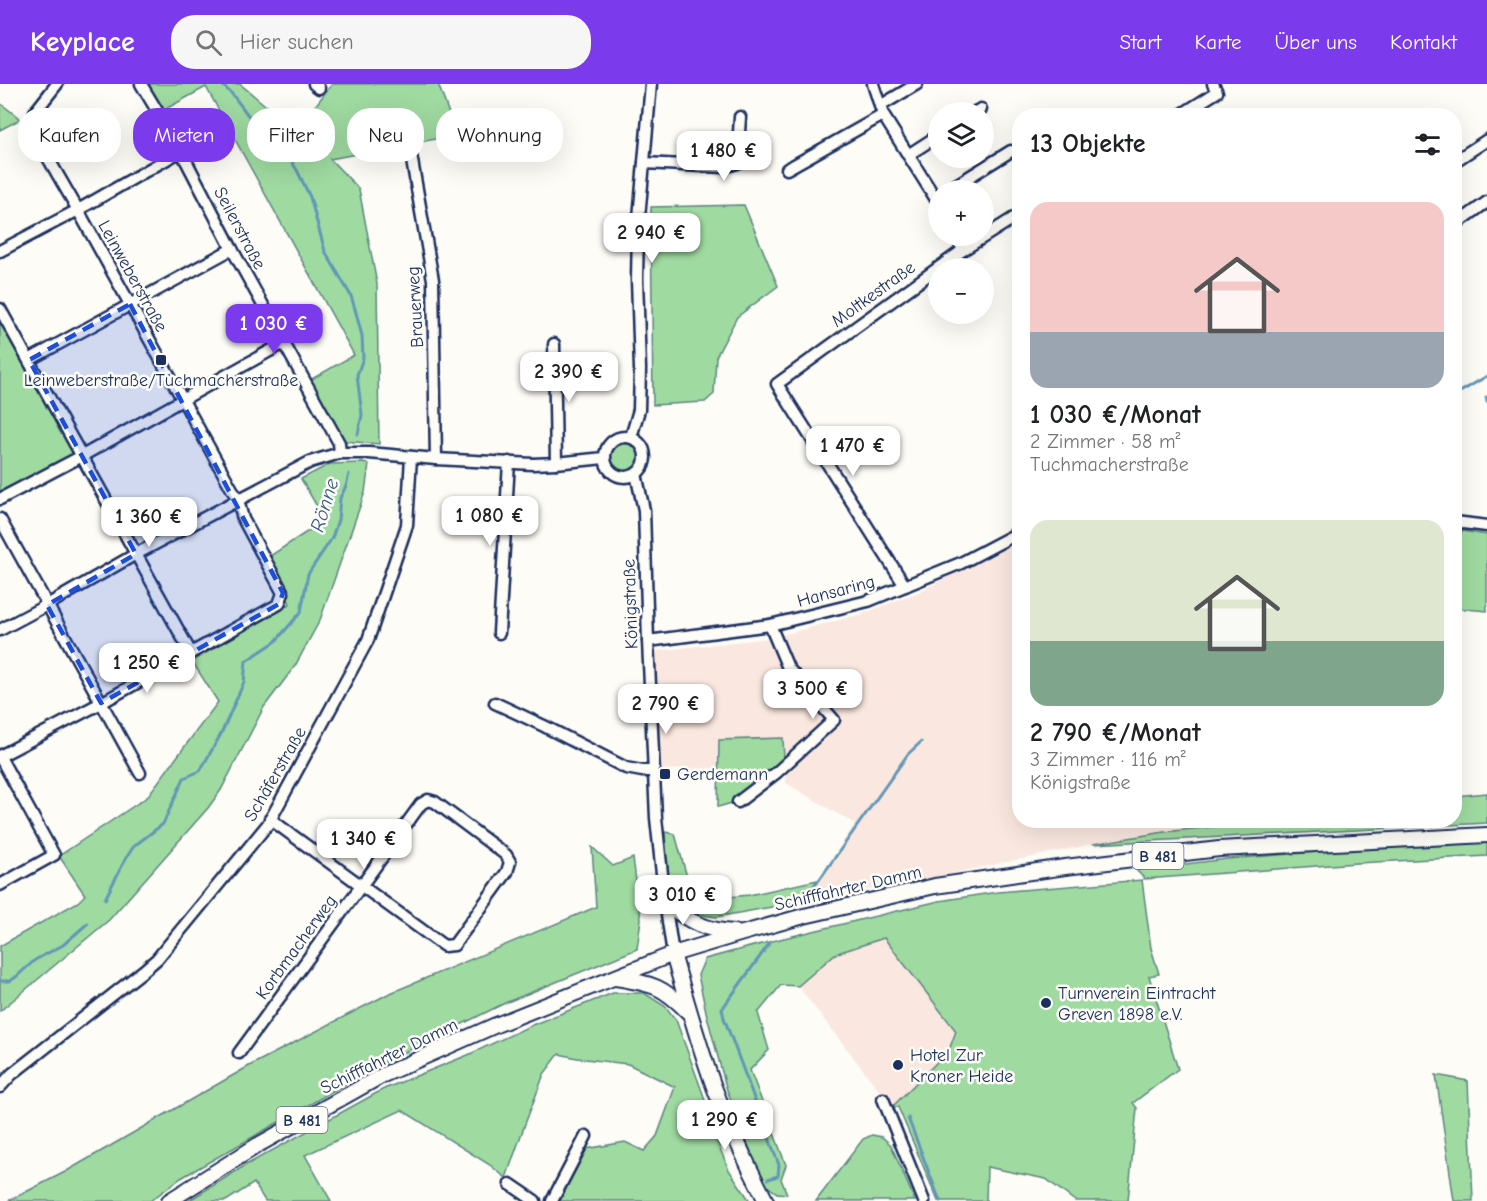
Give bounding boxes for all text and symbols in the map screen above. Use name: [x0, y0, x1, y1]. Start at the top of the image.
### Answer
search box: [171, 15, 591, 69]
text: Keyplace: [30, 26, 135, 58]
icon: search: [192, 26, 225, 59]
text: Hier suchen: [240, 29, 354, 55]
text: Start: [1119, 30, 1162, 54]
text: Karte: [1195, 30, 1241, 54]
text: Über uns: [1274, 30, 1357, 54]
text: Kontakt: [1390, 30, 1457, 54]
map controls: [928, 102, 994, 324]
button: layers: [928, 102, 994, 168]
chip: Kaufen: [18, 108, 121, 162]
chip: Mieten: [133, 108, 235, 162]
chip: Filter: [247, 108, 335, 162]
chip: Neu: [347, 108, 424, 162]
chip: Wohnung: [436, 108, 563, 162]
icon: filters: [1411, 128, 1444, 161]
text: 13 Objekte: [1030, 129, 1145, 159]
pin: 1 480 €: [669, 131, 779, 182]
text: 1 480 €: [691, 139, 757, 162]
button: +: [928, 180, 994, 246]
street label: Seilerstraße: [209, 183, 270, 273]
pin: 2 940 €: [597, 213, 707, 264]
street label: Leinweberstraße: [93, 217, 172, 336]
text: 2 940 €: [617, 221, 687, 244]
icon: home: [1183, 241, 1291, 349]
street label: Moltkestraße: [827, 257, 919, 332]
button: −: [928, 258, 994, 324]
street label: Brauerweg: [403, 266, 428, 348]
pin: 1 030 €: [219, 304, 329, 355]
text: 1 030 €: [240, 312, 308, 335]
pin: 2 390 €: [514, 352, 624, 403]
marker: Leinweberstraße/Tuchmacherstraße: [154, 353, 168, 367]
text: 2 390 €: [534, 360, 604, 383]
place label: Leinweberstraße/Tuchmacherstraße: [24, 370, 298, 391]
text: 1 030 €/Monat: [1030, 400, 1201, 430]
pin: 1 470 €: [798, 426, 908, 477]
text: 2 Zimmer · 58 m²: [1030, 430, 1181, 453]
text: 1 470 €: [820, 434, 886, 457]
text: Tuchmacherstraße: [1030, 453, 1189, 476]
water label: Rönne: [305, 476, 343, 535]
pin: 1 080 €: [435, 496, 545, 547]
pin: 1 360 €: [94, 497, 204, 548]
text: 1 080 €: [456, 504, 525, 527]
text: 1 360 €: [115, 505, 183, 528]
street label: Königstraße: [618, 558, 643, 650]
icon: home: [1183, 559, 1291, 667]
street label: Hansaring: [795, 571, 877, 612]
pin: 1 250 €: [92, 643, 202, 694]
text: 1 250 €: [113, 651, 181, 674]
pin: 3 500 €: [758, 669, 868, 720]
text: 3 500 €: [777, 677, 849, 700]
pin: 2 790 €: [611, 684, 721, 735]
text: 2 790 €: [632, 692, 700, 715]
text: 2 790 €/Monat: [1030, 718, 1201, 748]
street label: Schäferstraße: [240, 723, 311, 825]
text: 3 Zimmer · 116 m²: [1030, 748, 1186, 771]
place label: Gerdemann: [677, 764, 768, 785]
marker: Gerdemann: [658, 767, 672, 781]
text: Königstraße: [1030, 771, 1130, 794]
pin: 1 340 €: [309, 819, 419, 870]
text: 1 340 €: [331, 827, 397, 850]
road number: B 481: [1132, 843, 1184, 869]
street label: Schifffahrter Damm: [772, 861, 924, 916]
pin: 3 010 €: [628, 875, 738, 926]
text: 3 010 €: [649, 883, 717, 906]
street label: Korbmacherweg: [251, 891, 341, 1004]
place label: Turnverein Eintracht Greven 1898 e.V.: [1058, 983, 1216, 1025]
marker: Turnverein Eintracht Greven 1898 e.V.: [1039, 996, 1053, 1010]
street label: Schifffahrter Damm: [317, 1014, 461, 1099]
place label: Hotel Zur Kroner Heide: [910, 1045, 1013, 1087]
marker: Hotel Zur Kroner Heide: [891, 1058, 905, 1072]
pin: 1 290 €: [670, 1100, 780, 1151]
road number: B 481: [276, 1107, 328, 1133]
text: 1 290 €: [691, 1108, 759, 1131]

